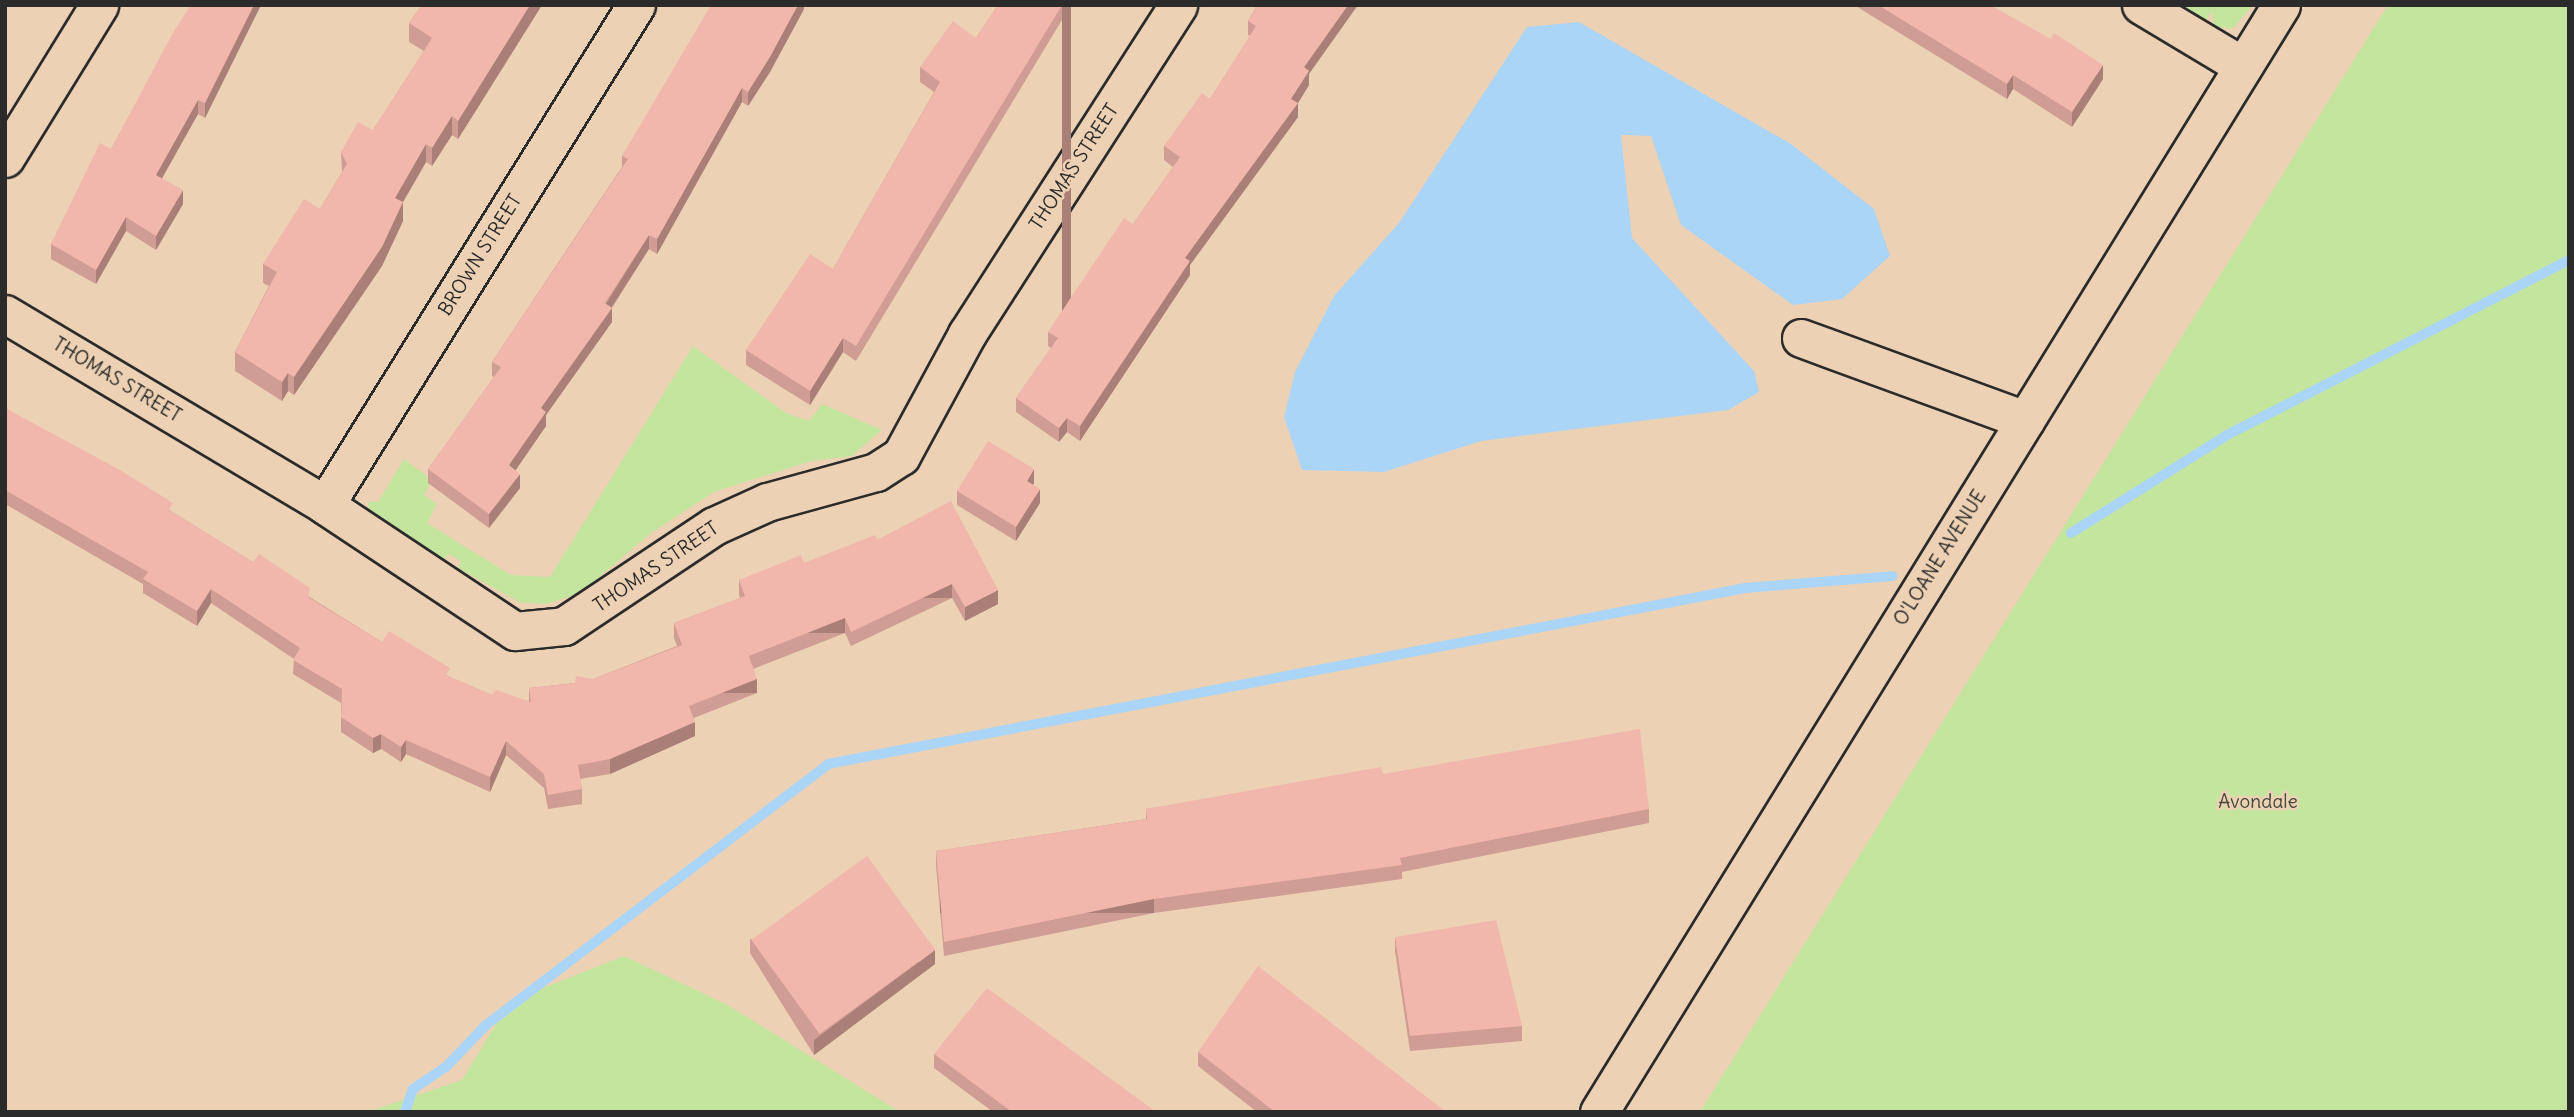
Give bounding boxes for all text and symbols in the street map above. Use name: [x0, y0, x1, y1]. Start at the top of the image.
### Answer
street label: THOMAS STREET: [1025, 100, 1123, 234]
street label: BROWN STREET: [434, 190, 526, 320]
street label: THOMAS STREET: [49, 333, 185, 427]
street label: O'LOANE AVENUE: [1889, 486, 1991, 630]
street label: THOMAS STREET: [589, 517, 723, 617]
park label: Avondale: [2218, 791, 2298, 813]

